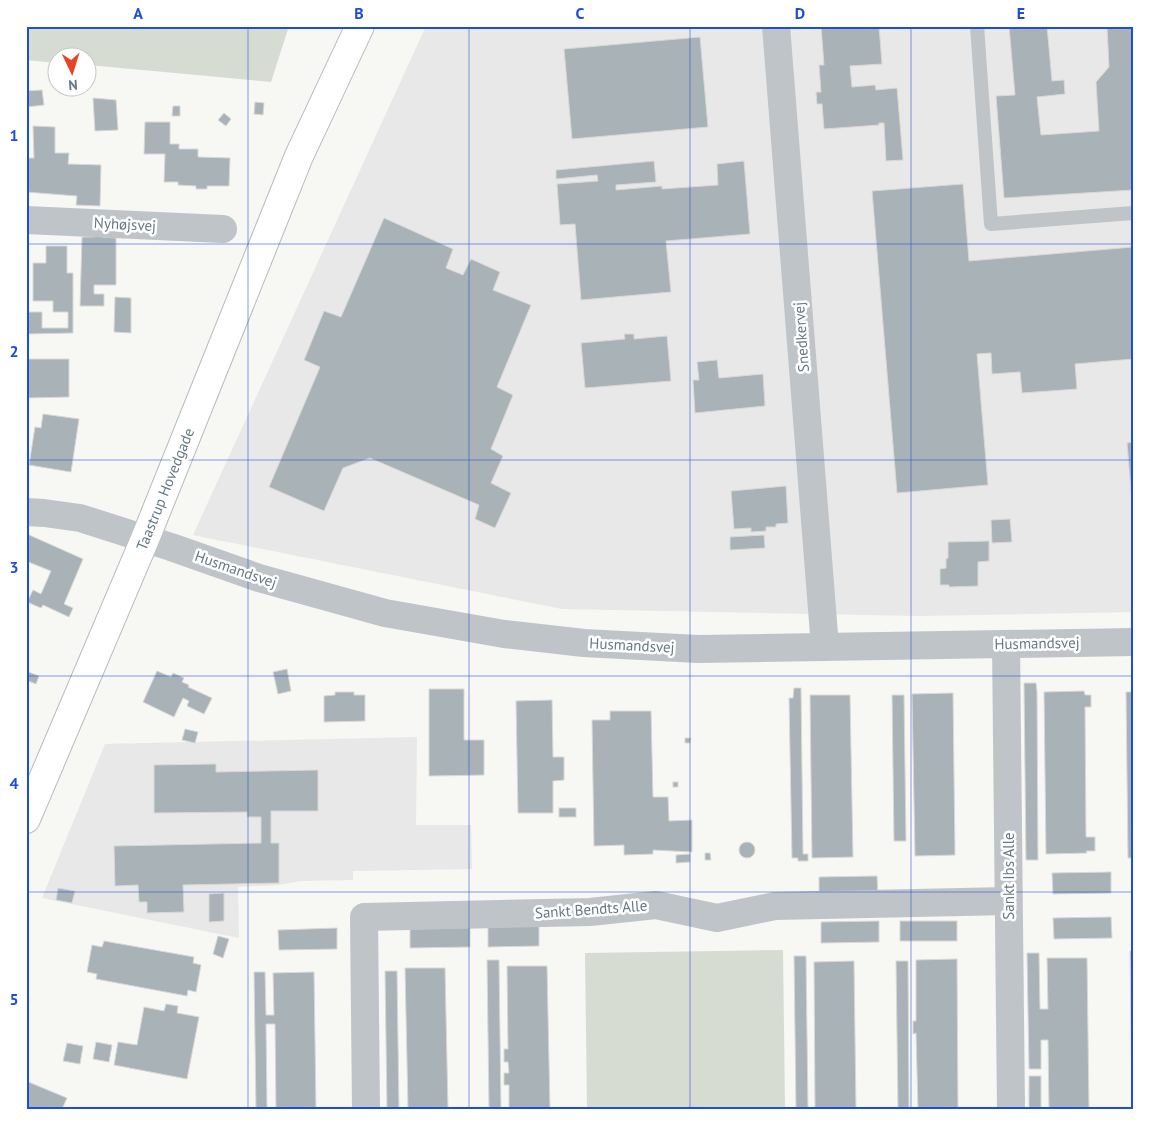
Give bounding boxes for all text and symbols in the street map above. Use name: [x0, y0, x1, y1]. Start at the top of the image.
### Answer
text: A: [133, 3, 143, 23]
text: B: [354, 3, 364, 23]
text: C: [576, 3, 585, 23]
text: D: [795, 3, 805, 23]
text: E: [1017, 3, 1025, 23]
north arrow: [48, 48, 98, 98]
text: N: [68, 76, 78, 94]
text: 1: [9, 125, 19, 145]
street label: Nyhøjsvej: [93, 213, 157, 235]
street label: Snedkervej: [789, 301, 813, 373]
text: 2: [9, 341, 19, 361]
street label: Taastrup Hovedgade: [132, 425, 198, 553]
street label: Husmandsvej: [193, 546, 279, 592]
text: 3: [9, 557, 19, 577]
street label: Husmandsvej: [589, 633, 675, 657]
street label: Husmandsvej: [994, 633, 1080, 653]
text: 4: [9, 773, 19, 793]
street label: Sankt Ibs Alle: [999, 832, 1018, 920]
street label: Sankt Bendts Alle: [534, 896, 648, 922]
text: 5: [9, 989, 19, 1009]

